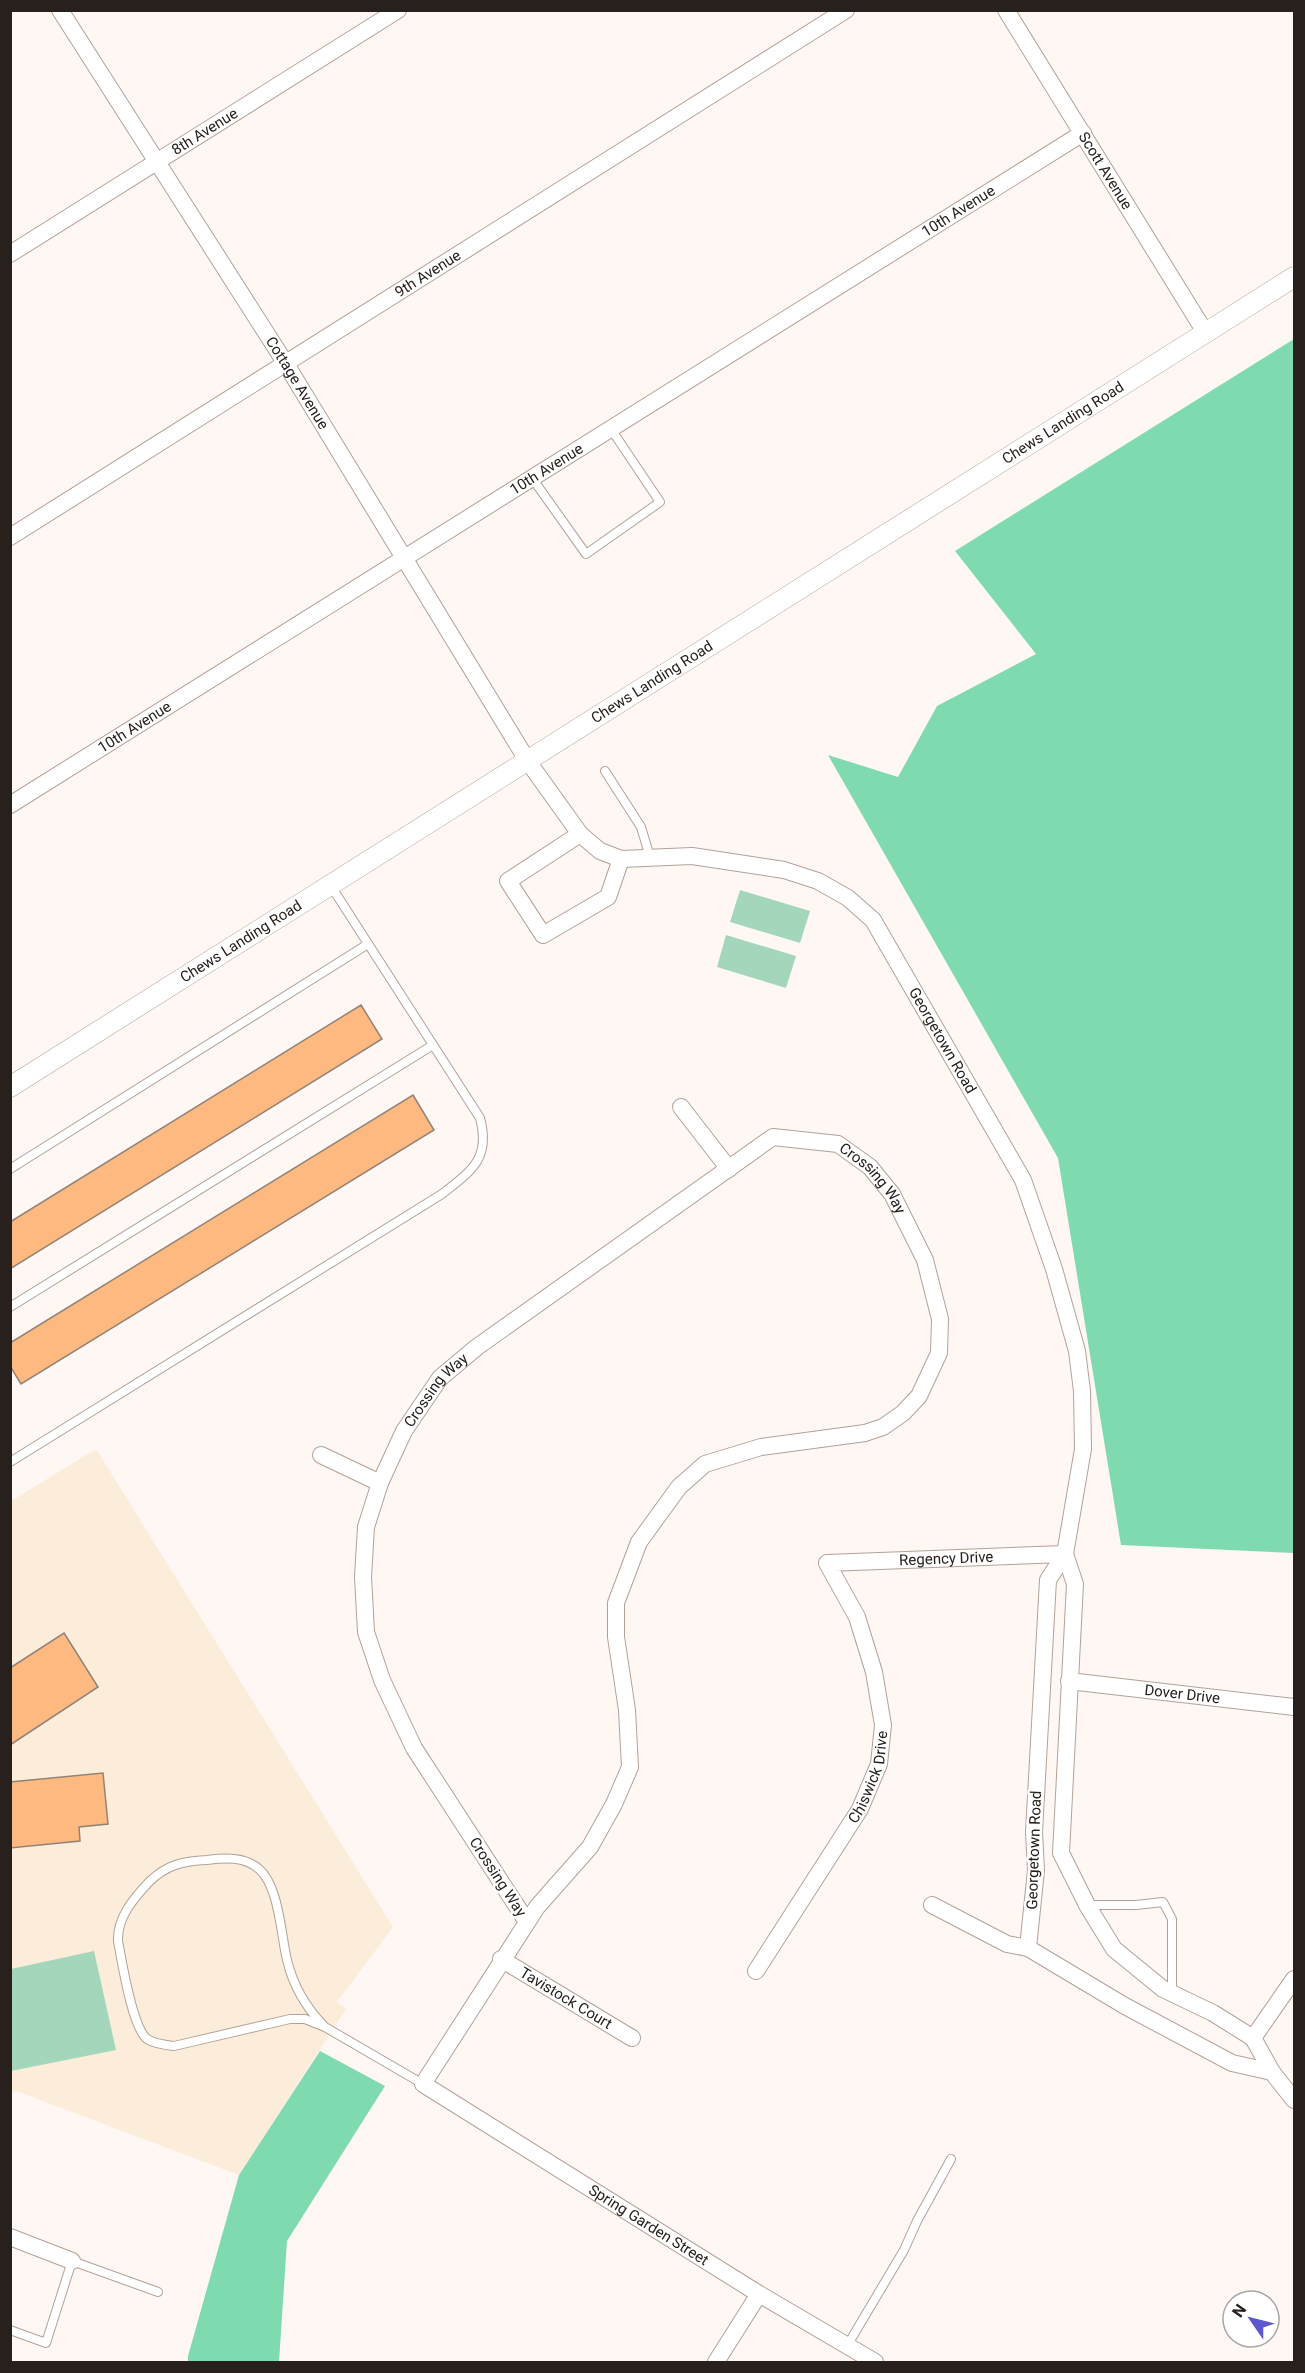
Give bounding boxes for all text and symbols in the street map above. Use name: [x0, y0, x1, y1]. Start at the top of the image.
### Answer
street label: 8th Avenue: [168, 104, 241, 159]
street label: Scott Avenue: [1075, 129, 1136, 213]
street label: 10th Avenue: [918, 181, 998, 241]
street label: 9th Avenue: [392, 246, 464, 301]
street label: Cottage Avenue: [262, 333, 333, 433]
street label: Chews Landing Road: [999, 378, 1127, 468]
street label: 10th Avenue: [507, 439, 586, 499]
street label: Chews Landing Road: [588, 637, 716, 727]
street label: 10th Avenue: [95, 697, 175, 757]
street label: Chews Landing Road: [177, 896, 305, 986]
street label: Georgetown Road: [905, 984, 980, 1097]
street label: Crossing Way: [836, 1139, 909, 1217]
street label: Crossing Way: [400, 1349, 472, 1431]
street label: Regency Drive: [899, 1548, 994, 1569]
street label: Dover Drive: [1143, 1681, 1221, 1707]
street label: Chiswick Drive: [844, 1730, 891, 1827]
street label: Georgetown Road: [1023, 1790, 1045, 1910]
street label: Crossing Way: [466, 1834, 530, 1920]
street label: Tavistock Court: [517, 1964, 615, 2033]
street label: Spring Garden Street: [585, 2181, 712, 2269]
north arrow: [1221, 2289, 1281, 2349]
text: N: [1228, 2301, 1250, 2321]

